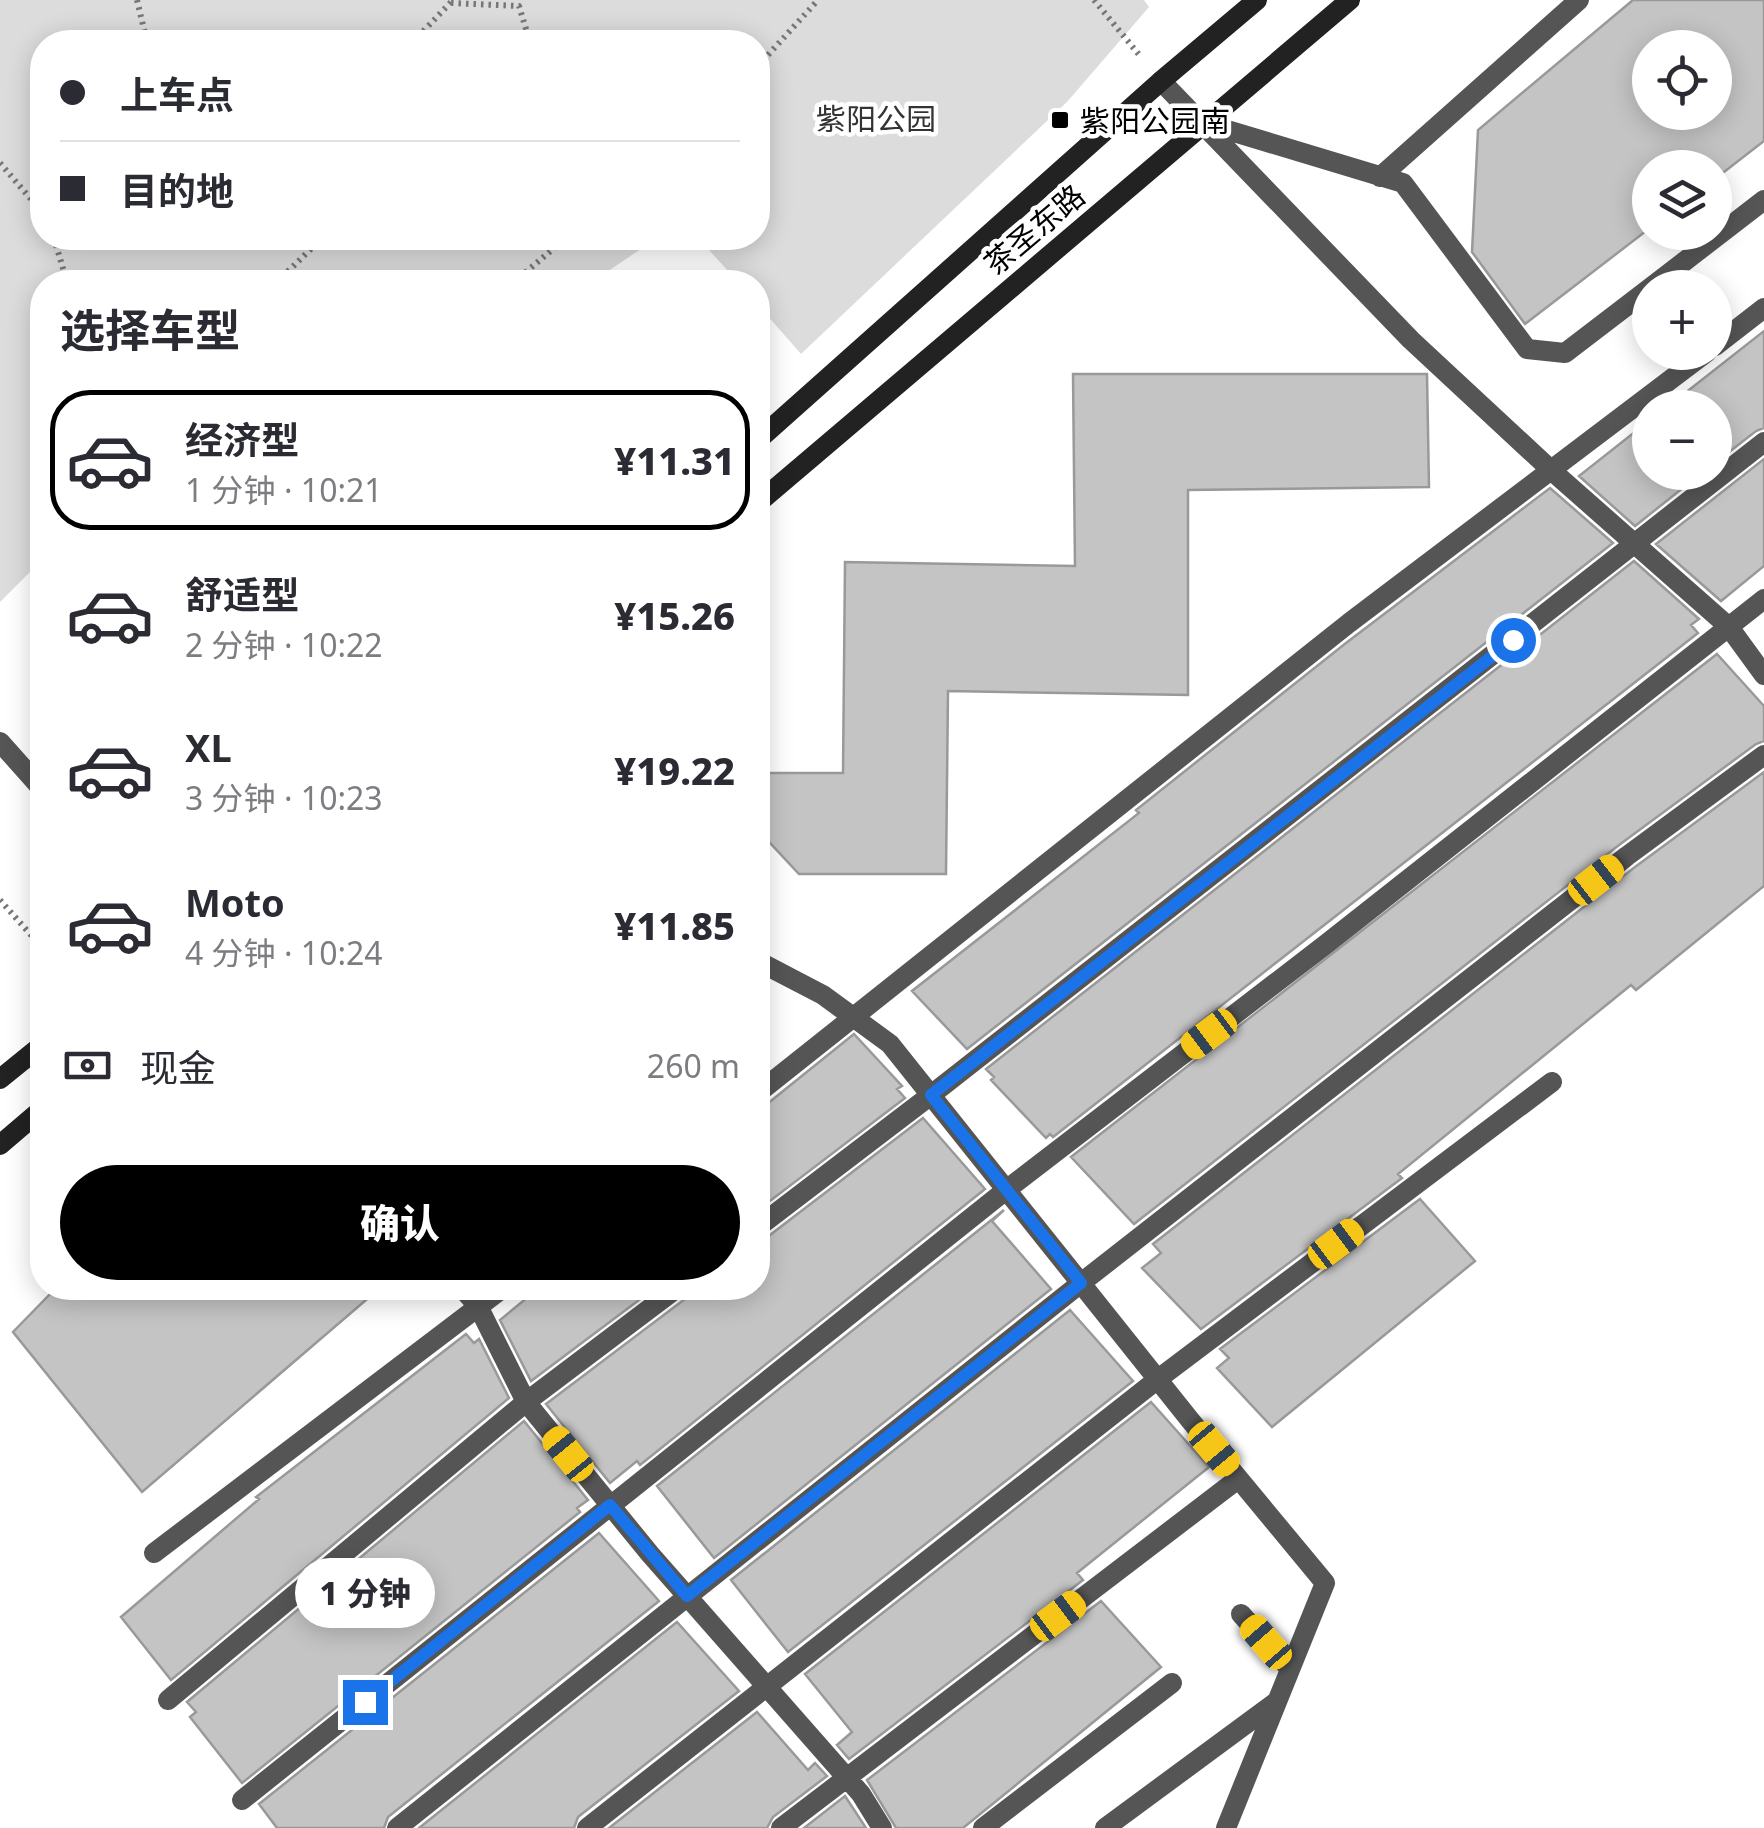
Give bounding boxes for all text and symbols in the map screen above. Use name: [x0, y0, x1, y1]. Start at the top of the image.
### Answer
map controls: [1632, 30, 1732, 490]
button: locate: [1632, 30, 1732, 130]
text: 上车点: [120, 68, 234, 120]
park label: 紫阳公园: [816, 98, 936, 139]
place label: 紫阳公园南: [1080, 100, 1230, 141]
marker: 紫阳公园南: [1049, 109, 1071, 131]
button: layers: [1632, 150, 1732, 250]
text: 目的地: [120, 164, 234, 216]
street label: 茶圣东路: [975, 175, 1093, 283]
button: +: [1632, 270, 1732, 370]
text: 选择车型: [60, 299, 240, 360]
button: −: [1632, 390, 1732, 490]
text: 经济型: [185, 413, 299, 465]
icon: car: [65, 415, 155, 505]
text: ¥11.31: [614, 434, 735, 486]
text: 1 分钟 · 10:21: [185, 468, 383, 511]
text: 舒适型: [185, 568, 299, 620]
icon: car: [65, 570, 155, 660]
text: ¥15.26: [614, 589, 735, 641]
route start: [1491, 618, 1536, 663]
text: 2 分钟 · 10:22: [185, 623, 383, 666]
text: XL: [185, 721, 232, 773]
icon: car: [65, 725, 155, 815]
text: ¥19.22: [614, 744, 735, 796]
text: 3 分钟 · 10:23: [185, 776, 383, 819]
car: [1563, 850, 1629, 910]
text: Moto: [185, 876, 285, 928]
icon: car: [65, 880, 155, 970]
text: ¥11.85: [614, 899, 735, 951]
text: 4 分钟 · 10:24: [185, 931, 383, 974]
car: [1176, 1004, 1242, 1064]
icon: cash: [60, 1038, 115, 1093]
text: 现金: [140, 1041, 216, 1093]
text: 260 m: [647, 1044, 740, 1087]
button: 确认: [60, 1165, 740, 1280]
car: [1303, 1214, 1369, 1274]
car: [1183, 1416, 1245, 1482]
car: [537, 1421, 599, 1487]
callout: 1 分钟: [295, 1557, 435, 1627]
text: 1 分钟: [320, 1571, 410, 1614]
car: [1025, 1586, 1091, 1646]
car: [1235, 1610, 1297, 1674]
route end: [343, 1680, 388, 1725]

